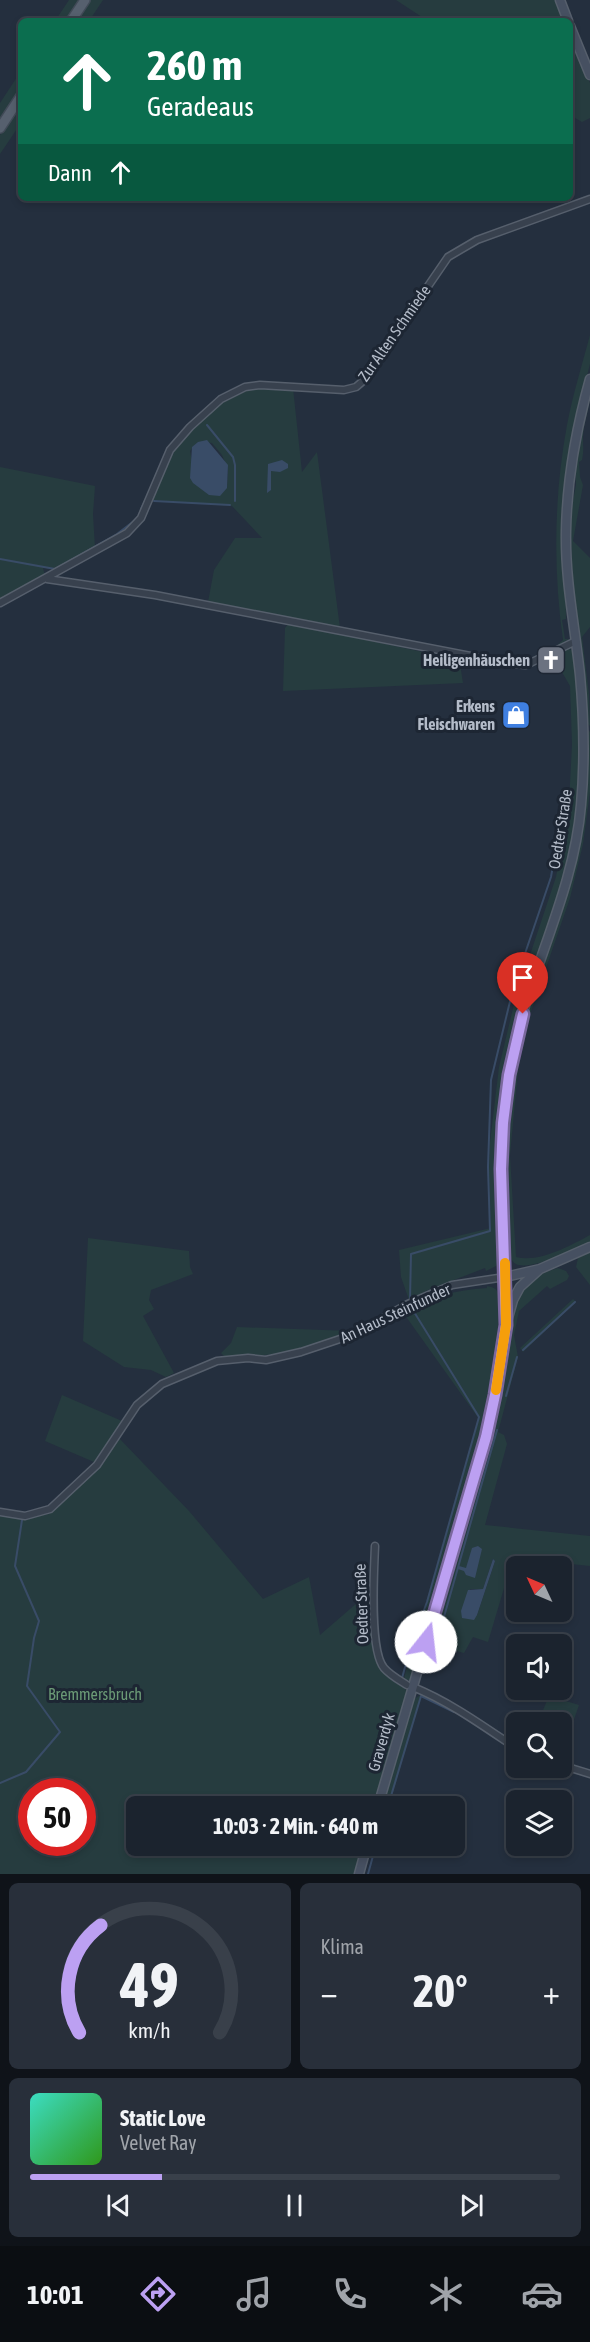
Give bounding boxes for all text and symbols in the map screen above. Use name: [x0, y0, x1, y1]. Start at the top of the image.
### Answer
text: 260 m: [147, 41, 242, 89]
icon: ahead: [48, 42, 126, 120]
text: Geradeaus: [147, 91, 254, 122]
icon: ahead: [104, 156, 137, 189]
text: Dann: [48, 160, 92, 186]
street label: Zur Alten Schmiede: [354, 281, 434, 385]
church icon: Heiligenhäuschen: [535, 644, 567, 676]
place label: Heiligenhäuschen: [423, 651, 530, 669]
place label: Erkens Fleischwaren: [418, 697, 495, 733]
shop icon: Erkens Fleischwaren: [500, 699, 532, 731]
street label: Oedter Straße: [545, 788, 575, 870]
pin: [497, 952, 548, 1014]
icon: arrive: [506, 961, 539, 994]
street label: An Haus Steinfunder: [337, 1279, 453, 1346]
north arrow: [506, 1556, 572, 1622]
map controls: [506, 1556, 572, 1856]
street label: Oedter Straße: [351, 1563, 371, 1645]
position arrow: [394, 1610, 458, 1674]
button: sound: [506, 1634, 572, 1700]
park label: Bremmersbruch: [48, 1685, 142, 1703]
street label: Graverdyk: [364, 1711, 399, 1774]
button: search: [506, 1712, 572, 1778]
speed limit sign: 50: [18, 1778, 96, 1856]
button: layers: [506, 1790, 572, 1856]
text: 10:03 · 2 Min. · 640 m: [213, 1813, 378, 1839]
text: Klima: [321, 1935, 364, 1958]
text: 49: [119, 1949, 179, 2020]
text: 20°: [413, 1965, 468, 2017]
text: −: [321, 1973, 338, 2011]
text: +: [543, 1973, 560, 2011]
text: km/h: [128, 2018, 171, 2043]
text: Static Love: [120, 2105, 206, 2131]
text: Velvet Ray: [120, 2131, 197, 2154]
icon: previous: [102, 2189, 135, 2222]
icon: pause: [278, 2189, 311, 2222]
icon: next: [455, 2189, 488, 2222]
icon: directions: [137, 2273, 179, 2315]
icon: music: [233, 2273, 275, 2315]
icon: phone: [329, 2273, 371, 2315]
icon: climate: [425, 2273, 467, 2315]
icon: car: [521, 2273, 563, 2315]
text: 10:01: [27, 2279, 84, 2310]

